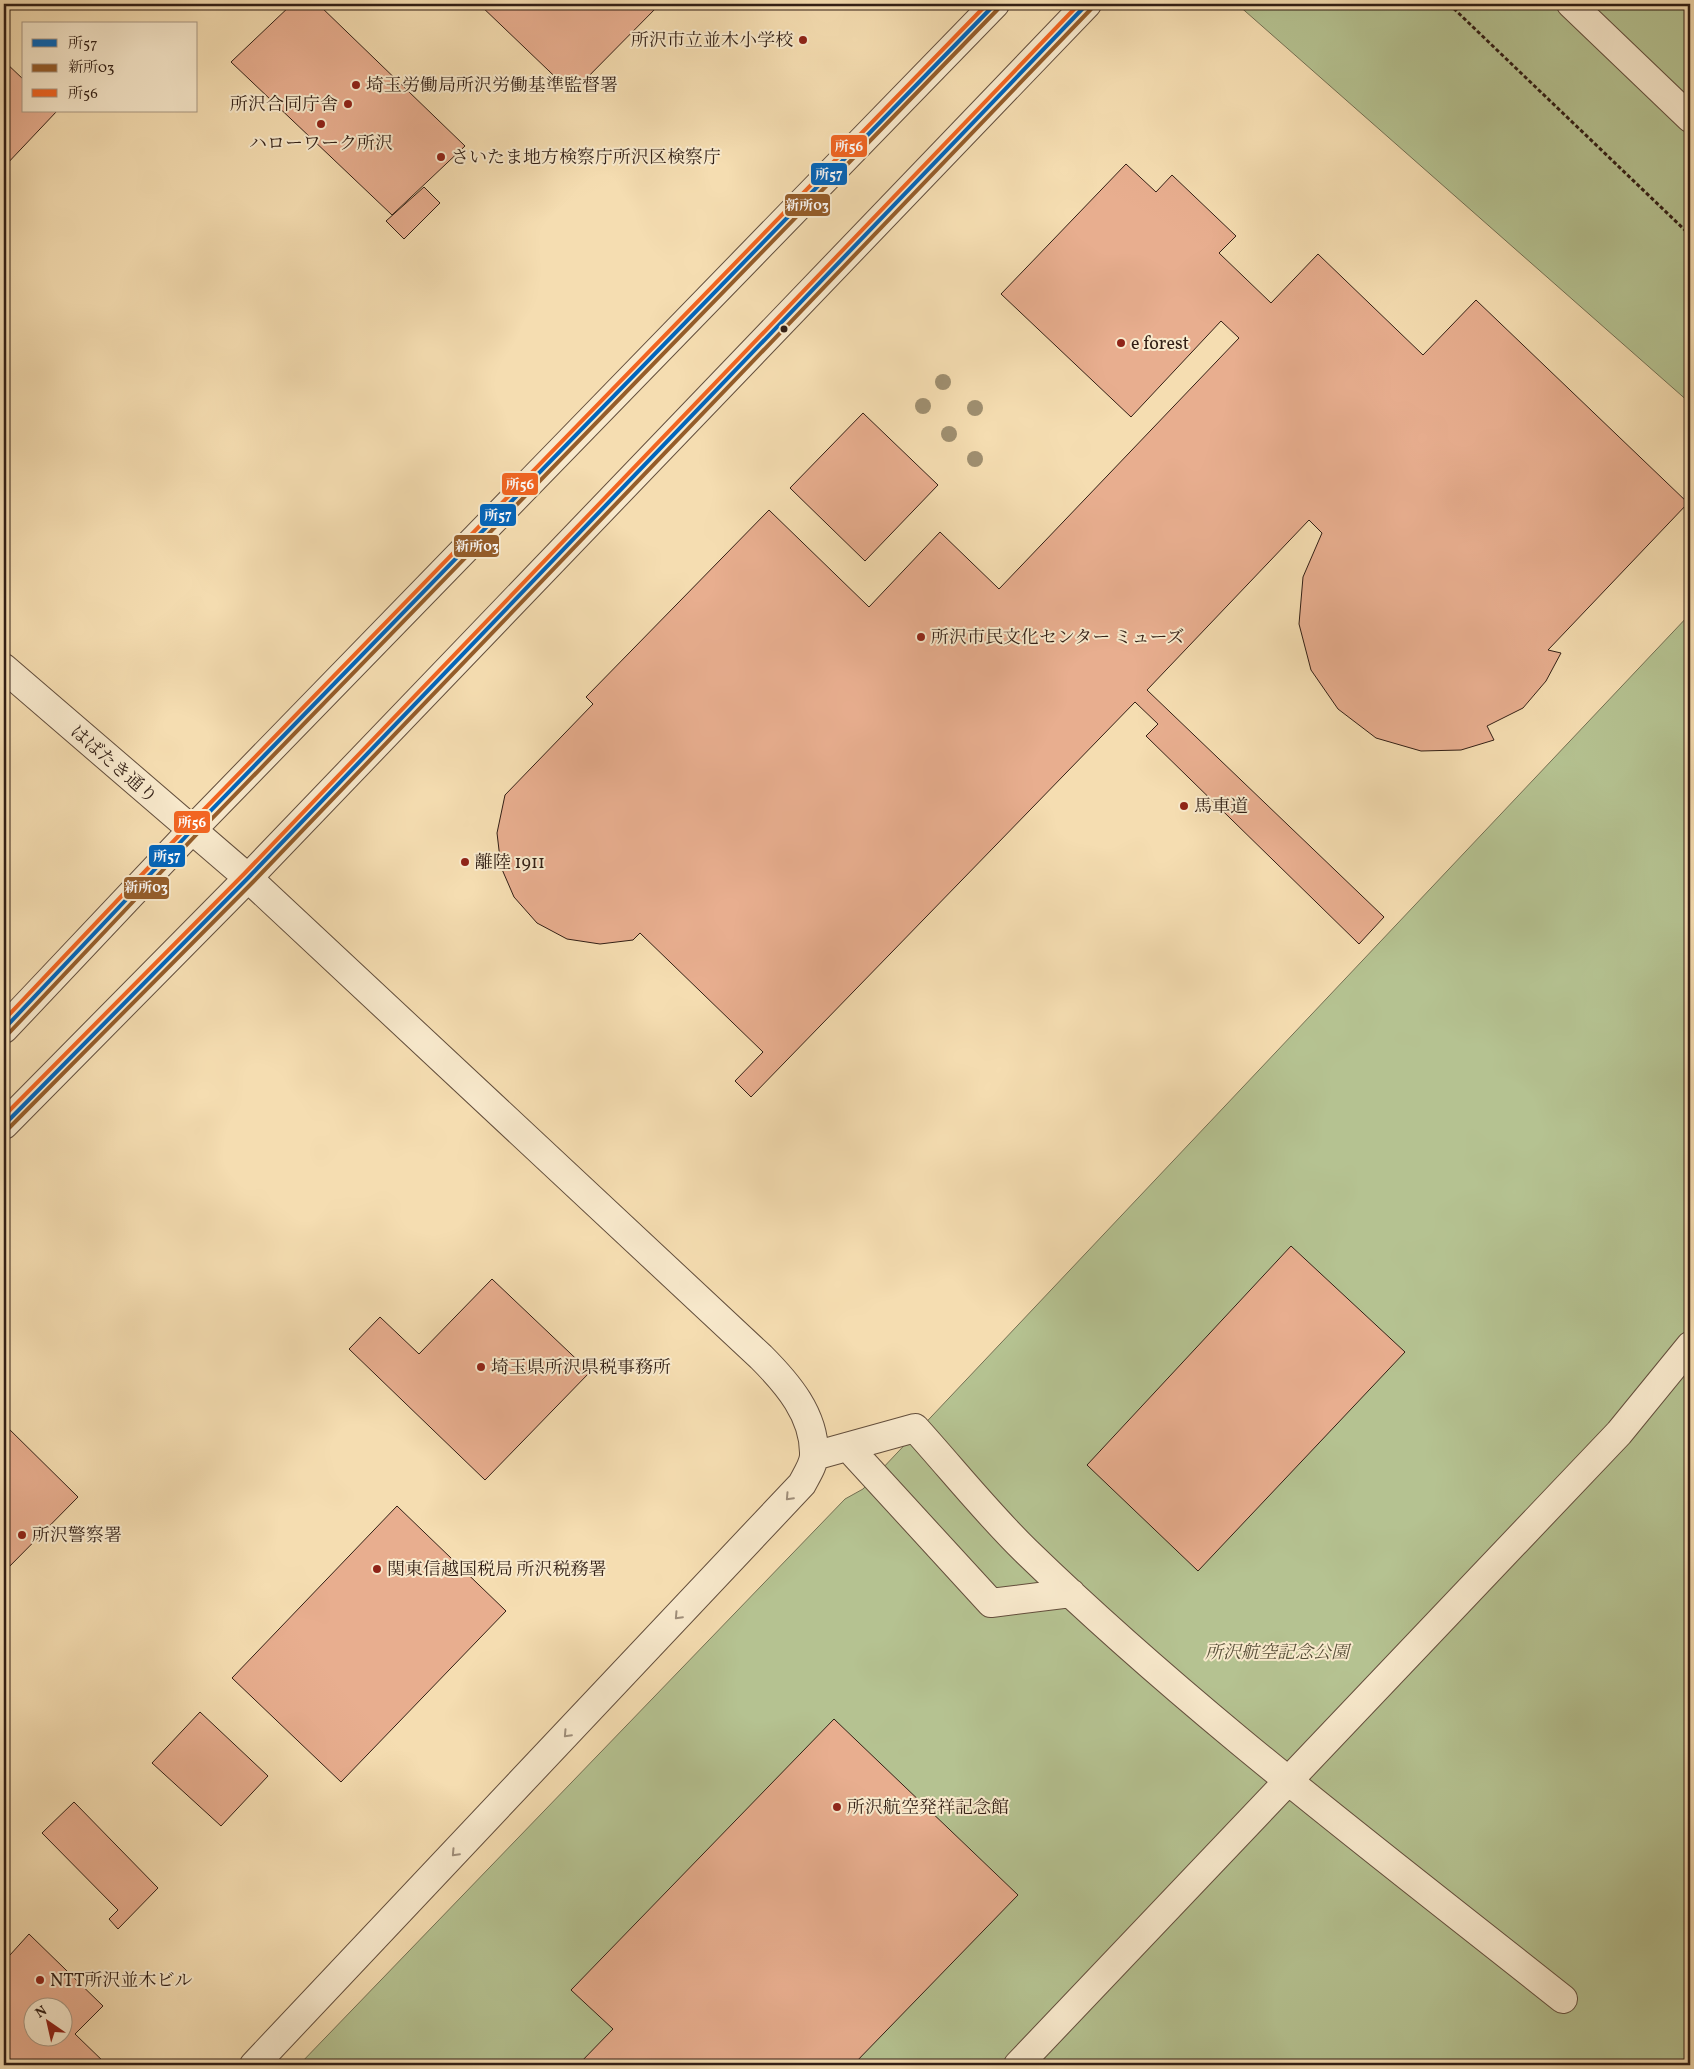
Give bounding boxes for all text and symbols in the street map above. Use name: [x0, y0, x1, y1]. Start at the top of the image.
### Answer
legend: [22, 22, 198, 112]
place label: 所沢市立並木小学校: [631, 29, 793, 54]
text: 所57: [68, 34, 98, 55]
marker: 所沢市立並木小学校: [797, 34, 809, 46]
text: 新所03: [68, 58, 114, 79]
place label: 埼玉労働局所沢労働基準監督署: [366, 74, 618, 99]
marker: 埼玉労働局所沢労働基準監督署: [350, 79, 362, 91]
text: 所56: [68, 84, 98, 105]
place label: 所沢合同庁舎: [230, 93, 338, 118]
marker: 所沢合同庁舎: [342, 98, 354, 110]
marker: ハローワーク所沢: [315, 118, 327, 130]
place label: ハローワーク所沢: [249, 132, 393, 157]
line badge: 所56: [830, 134, 868, 158]
text: 所56: [835, 138, 864, 157]
place label: さいたま地方検察庁所沢区検察庁: [451, 146, 721, 171]
marker: さいたま地方検察庁所沢区検察庁: [435, 151, 447, 163]
line badge: 所57: [810, 162, 848, 186]
text: 所57: [815, 166, 843, 185]
line badge: 新所03: [784, 193, 831, 217]
text: 新所03: [785, 197, 829, 216]
unlabelled marker: [779, 324, 789, 334]
place label: e forest: [1131, 332, 1189, 357]
marker: e forest: [1115, 337, 1127, 349]
line badge: 所56: [501, 472, 539, 496]
text: 所56: [506, 476, 535, 495]
line badge: 所57: [479, 503, 517, 527]
text: 所57: [484, 507, 512, 526]
line badge: 新所03: [453, 534, 500, 558]
text: 新所03: [455, 538, 499, 557]
place label: 所沢市民文化センター ミューズ: [931, 626, 1185, 651]
marker: 所沢市民文化センター ミューズ: [915, 631, 927, 643]
street label: はばたき通り: [64, 720, 162, 810]
place label: 馬車道: [1194, 795, 1248, 820]
marker: 馬車道: [1178, 800, 1190, 812]
line badge: 所56: [173, 810, 211, 834]
text: 所56: [178, 814, 207, 833]
line badge: 所57: [148, 844, 186, 868]
text: 所57: [153, 848, 181, 867]
place label: 離陸 1911: [475, 851, 545, 876]
marker: 離陸 1911: [459, 856, 471, 868]
line badge: 新所03: [123, 876, 170, 900]
text: 新所03: [124, 879, 168, 898]
place label: 埼玉県所沢県税事務所: [491, 1356, 671, 1381]
marker: 埼玉県所沢県税事務所: [475, 1361, 487, 1373]
one-way arrow: [786, 1492, 795, 1501]
place label: 所沢警察署: [32, 1524, 122, 1549]
marker: 所沢警察署: [16, 1529, 28, 1541]
place label: 関東信越国税局 所沢税務署: [387, 1558, 607, 1583]
marker: 関東信越国税局 所沢税務署: [371, 1563, 383, 1575]
one-way arrow: [675, 1610, 684, 1619]
park label: 所沢航空記念公園: [1205, 1641, 1352, 1666]
one-way arrow: [564, 1729, 573, 1738]
place label: 所沢航空発祥記念館: [847, 1796, 1009, 1821]
marker: 所沢航空発祥記念館: [831, 1801, 843, 1813]
one-way arrow: [452, 1847, 461, 1856]
place label: NTT所沢並木ビル: [50, 1969, 192, 1994]
marker: NTT所沢並木ビル: [34, 1974, 46, 1986]
north arrow: [22, 1996, 72, 2046]
text: N: [32, 2002, 51, 2023]

